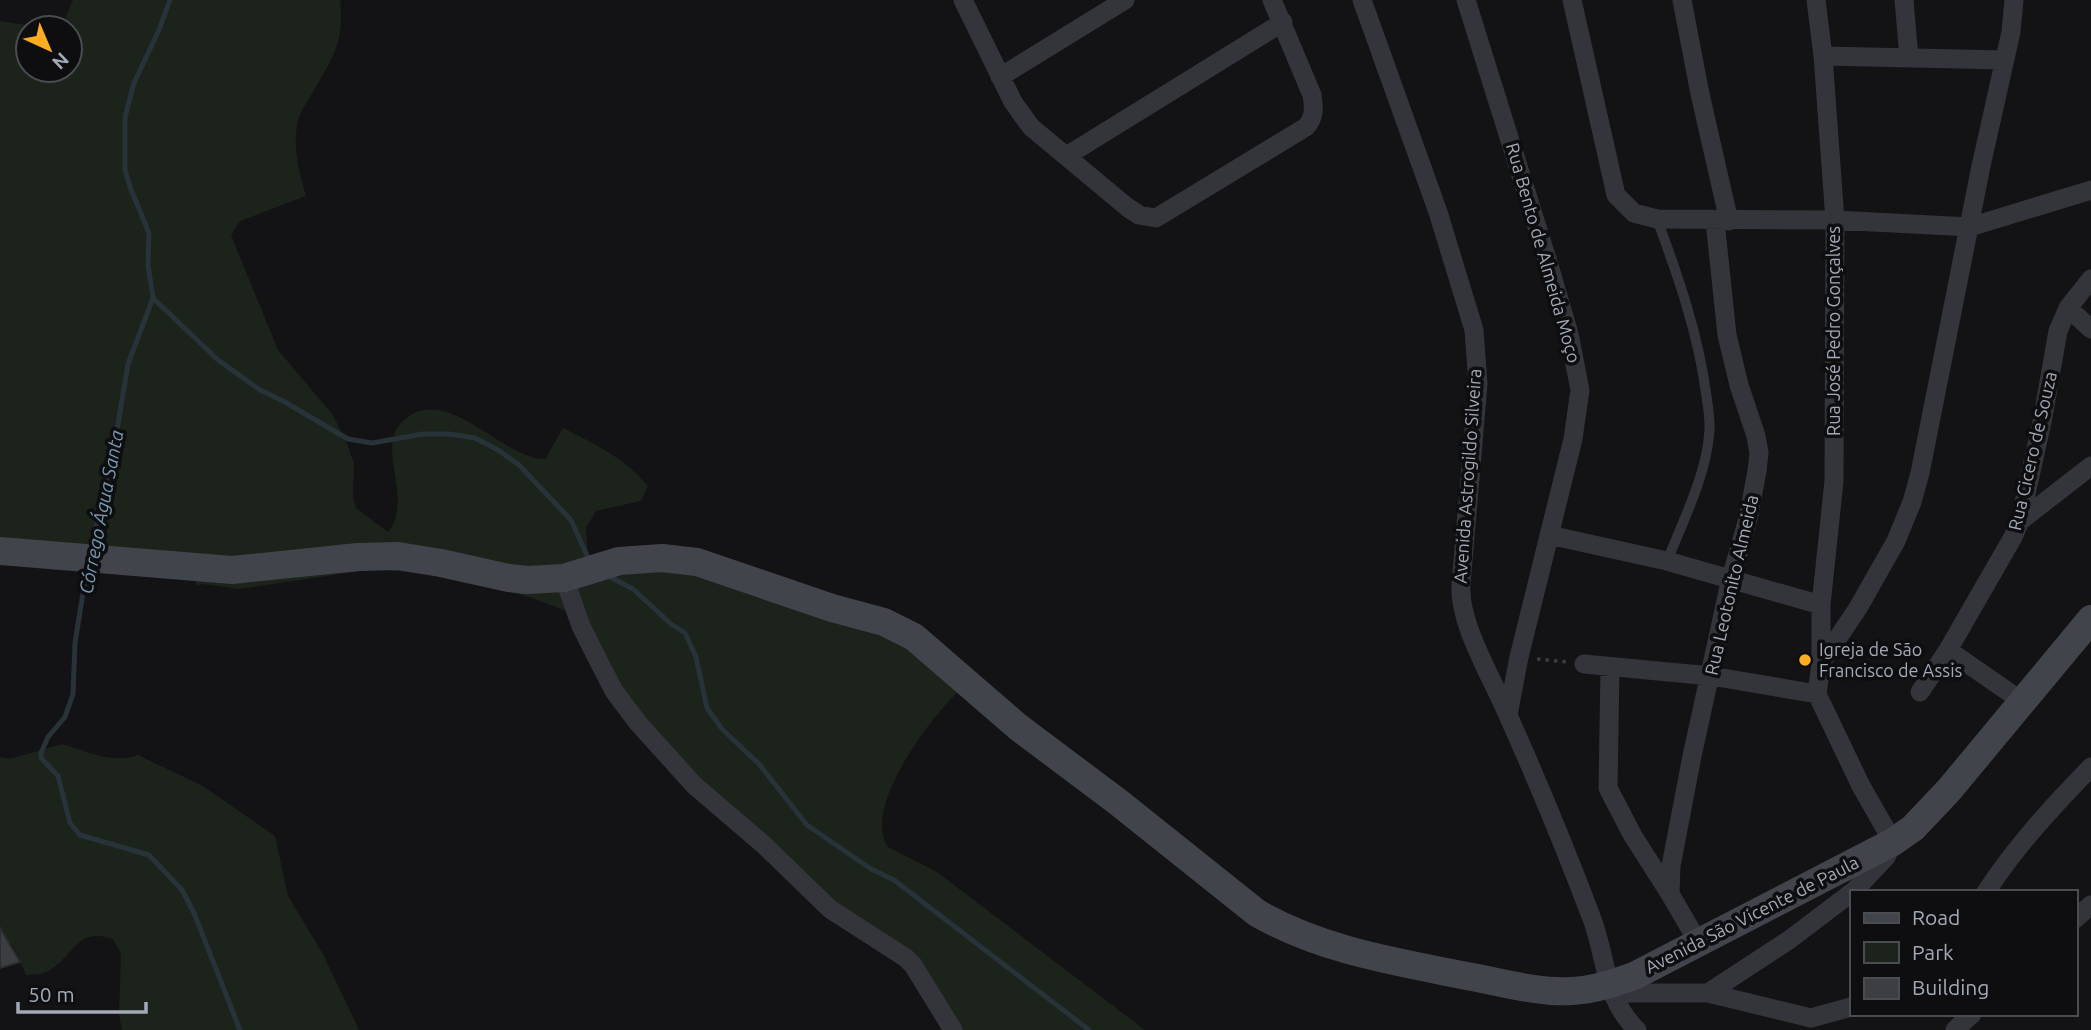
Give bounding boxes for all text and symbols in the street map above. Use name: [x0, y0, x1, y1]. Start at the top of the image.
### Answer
north arrow: [14, 14, 84, 84]
text: N: [48, 48, 74, 74]
street label: Rua Bento de Almeida Moço: [1503, 140, 1585, 365]
street label: Rua José Pedro Gonçalves: [1823, 226, 1843, 436]
street label: Avenida Astrogildo Silveira: [1450, 368, 1484, 584]
street label: Rua Cicero de Souza: [2004, 369, 2060, 532]
water label: Córrego Água Santa: [74, 428, 128, 596]
street label: Rua Leotonito Almeida: [1701, 493, 1762, 677]
place label: Igreja de São Francisco de Assis: [1819, 639, 1963, 680]
marker: Igreja de São Francisco de Assis: [1797, 652, 1813, 668]
street label: Avenida São Vicente de Paula: [1642, 851, 1862, 977]
legend: [1850, 890, 2077, 1016]
text: Road: [1912, 905, 1960, 929]
text: Park: [1912, 940, 1954, 964]
scale bar: [18, 970, 145, 1014]
text: Building: [1912, 975, 1989, 999]
text: 50 m: [28, 982, 75, 1006]

